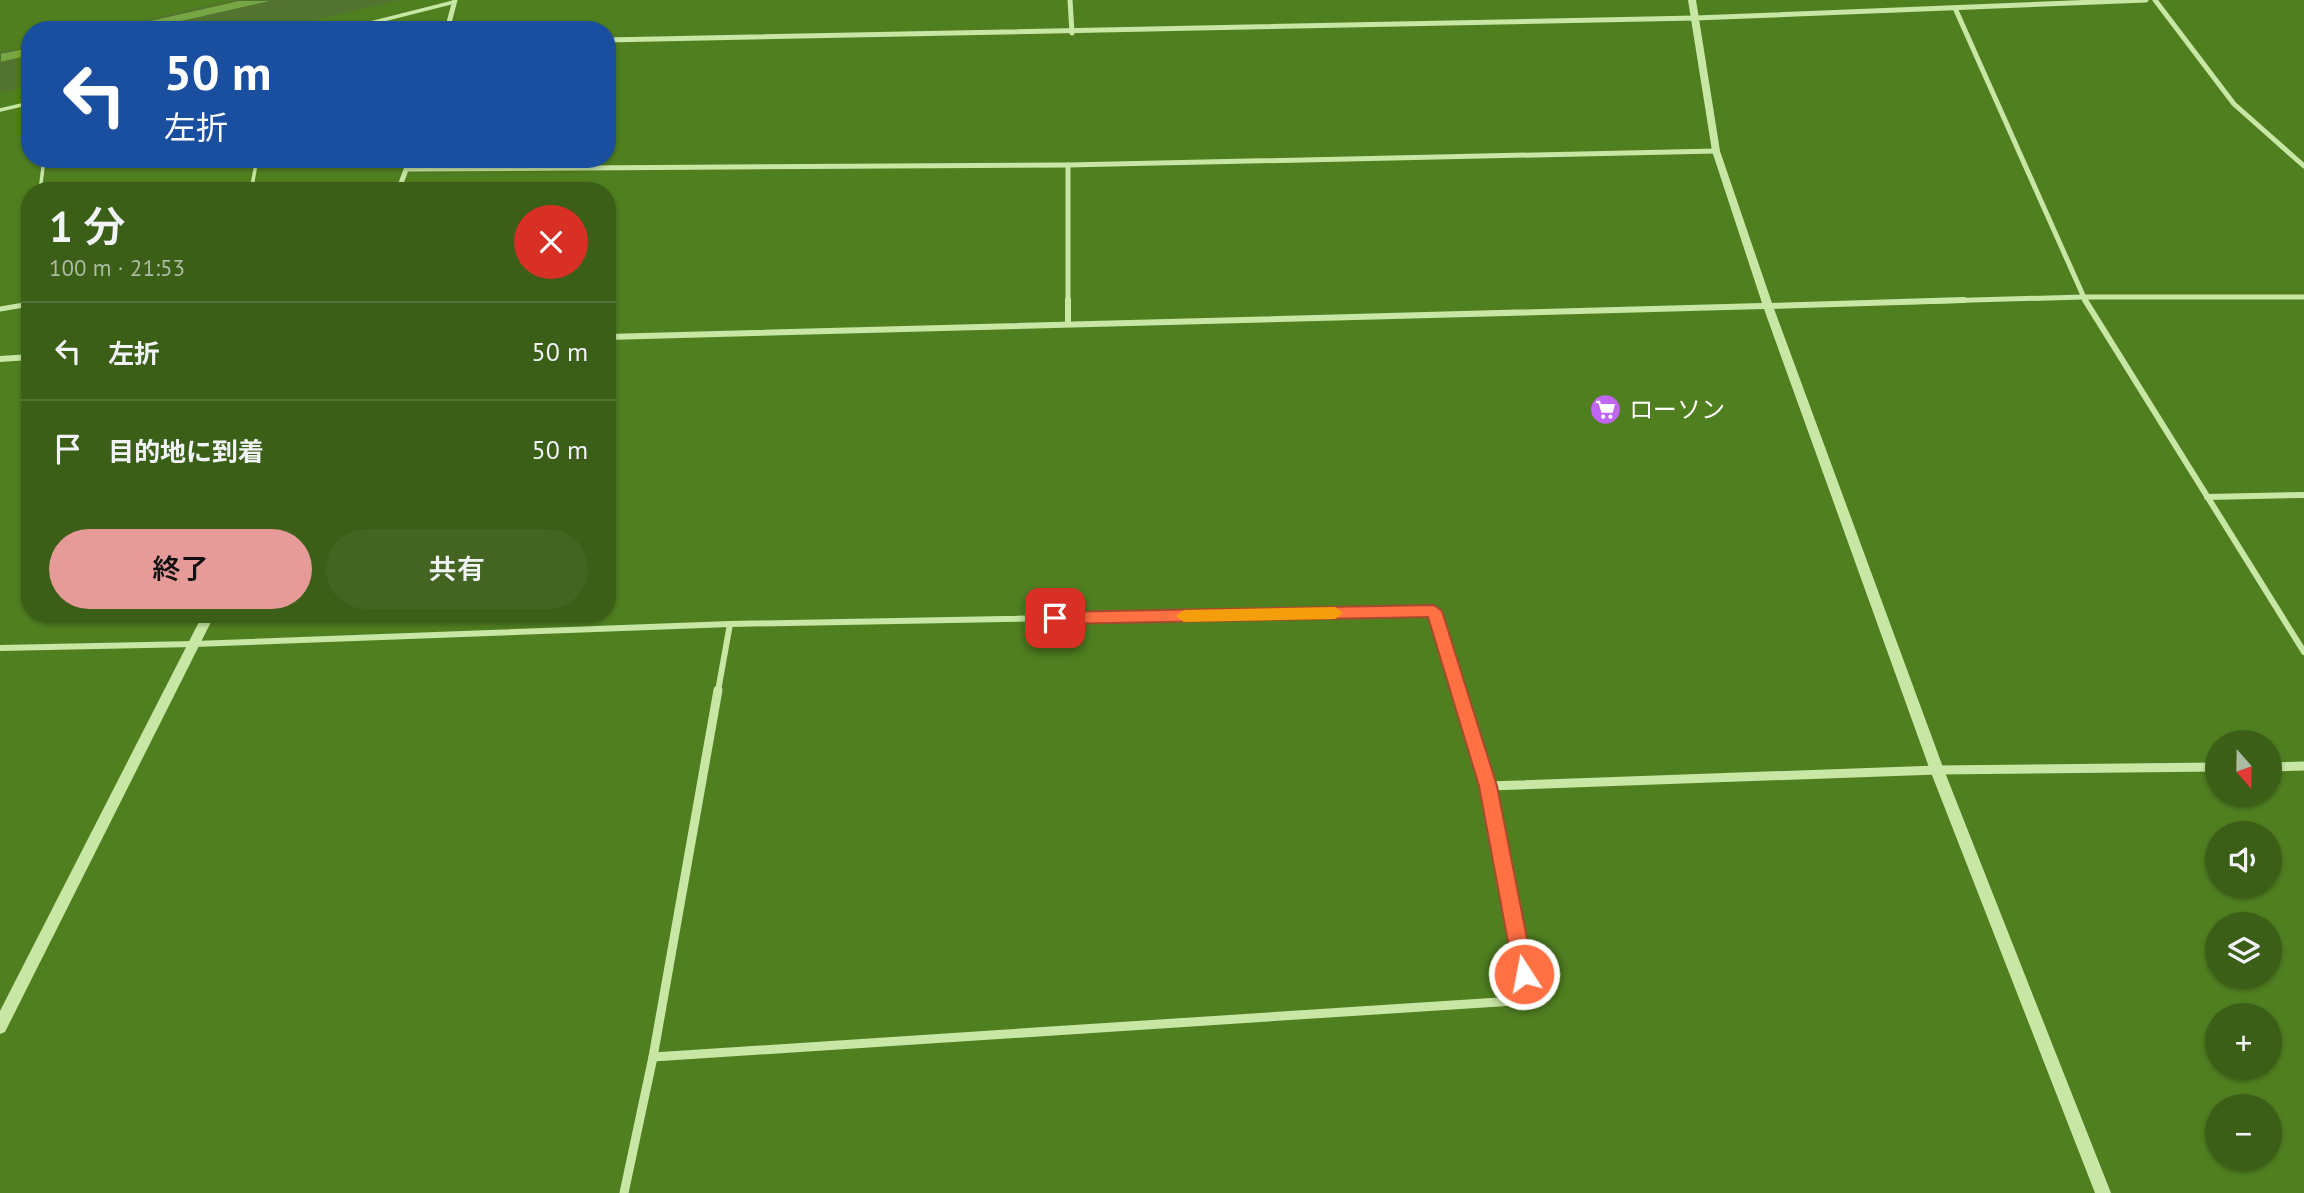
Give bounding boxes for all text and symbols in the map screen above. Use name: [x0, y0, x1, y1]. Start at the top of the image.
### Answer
text: 50 m: [164, 40, 271, 104]
icon: left: [49, 49, 140, 140]
text: 左折: [164, 106, 228, 148]
text: 1 分: [49, 199, 125, 254]
button: close: [514, 205, 588, 279]
text: 100 m · 21:53: [49, 253, 185, 282]
icon: left: [49, 332, 87, 370]
text: 50 m: [532, 335, 588, 368]
text: 左折: [108, 337, 160, 370]
supermarket icon: ローソン: [1589, 393, 1623, 427]
place label: ローソン: [1629, 394, 1725, 425]
icon: arrive: [49, 430, 87, 468]
text: 50 m: [532, 433, 588, 466]
text: 目的地に到着: [108, 435, 264, 468]
button: 終了: [49, 529, 312, 609]
button: 共有: [326, 529, 588, 609]
pin: [1025, 588, 1085, 648]
icon: arrive: [1036, 599, 1074, 637]
north arrow: [2205, 730, 2282, 807]
map controls: [2205, 730, 2282, 1171]
button: sound: [2205, 821, 2282, 898]
button: layers: [2205, 912, 2282, 989]
position arrow: [1487, 937, 1561, 1011]
button: +: [2205, 1003, 2282, 1080]
button: −: [2205, 1094, 2282, 1171]

